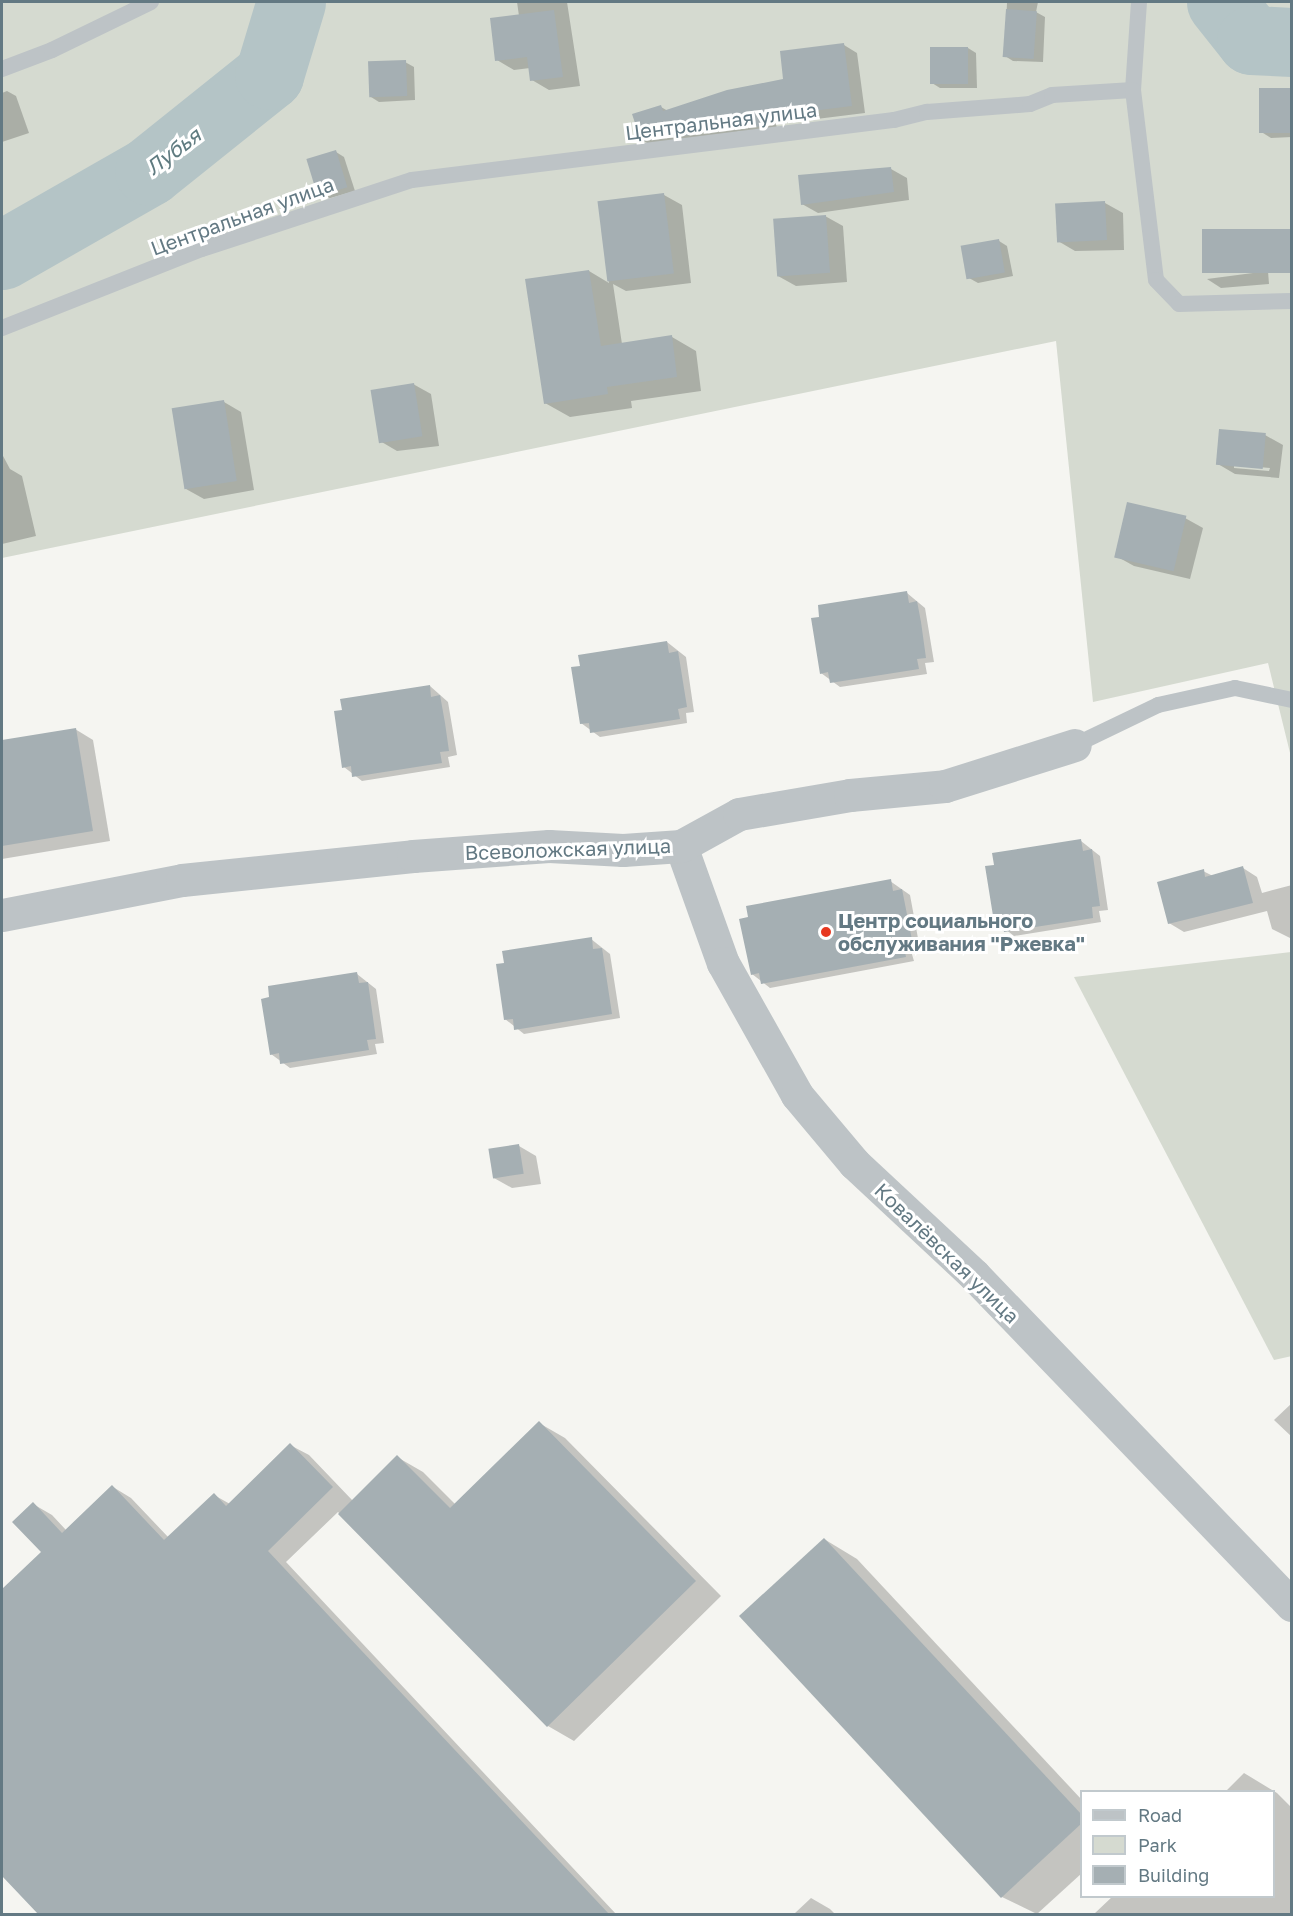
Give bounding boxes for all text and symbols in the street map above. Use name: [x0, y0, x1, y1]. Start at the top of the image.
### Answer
street label: Центральная улица: [624, 97, 818, 145]
water label: Лубья: [141, 122, 205, 180]
street label: Центральная улица: [147, 172, 337, 260]
street label: Всеволожская улица: [464, 833, 672, 865]
place label: Центр социального обслуживания "Ржевка": [838, 909, 1085, 956]
marker: Центр социального обслуживания "Ржевка": [819, 925, 833, 939]
street label: Ковалёвская улица: [870, 1178, 1024, 1328]
legend: [1080, 1790, 1275, 1898]
text: Road: [1138, 1804, 1182, 1826]
text: Park: [1138, 1834, 1177, 1856]
text: Building: [1138, 1864, 1209, 1886]

